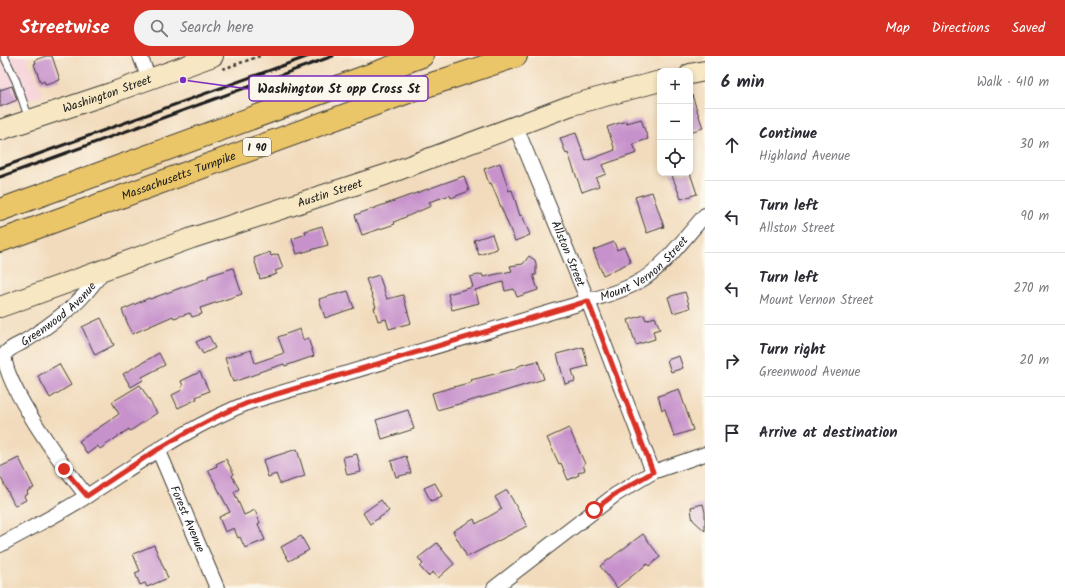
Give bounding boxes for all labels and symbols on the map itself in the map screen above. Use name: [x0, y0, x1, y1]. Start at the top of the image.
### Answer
street label: Washington Street: [60, 70, 155, 119]
callout: Washington St opp Cross St: [249, 76, 428, 101]
text: Washington St opp Cross St: [258, 79, 421, 100]
road number: I 90: [243, 138, 271, 156]
street label: Massachusetts Turnpike: [119, 147, 239, 206]
street label: Austin Street: [295, 174, 365, 213]
street label: Allston Street: [546, 218, 590, 290]
street label: Mount Vernon Street: [598, 232, 693, 307]
street label: Greenwood Avenue: [17, 278, 102, 351]
route end: [55, 460, 73, 478]
street label: Forest Avenue: [165, 483, 210, 556]
route start: [585, 501, 603, 519]

